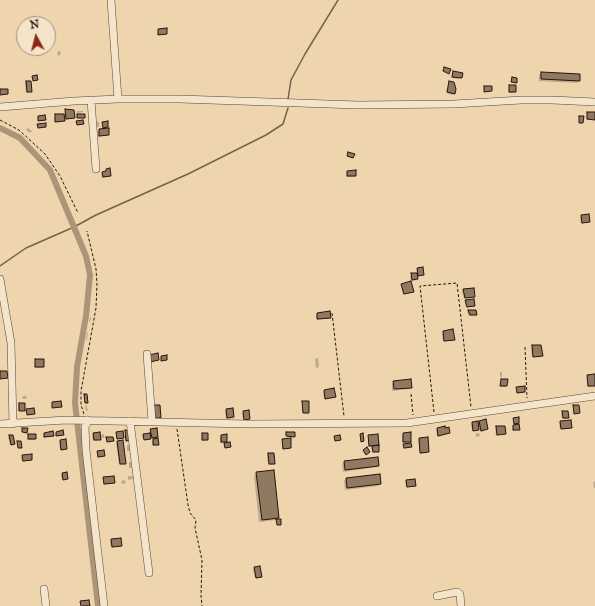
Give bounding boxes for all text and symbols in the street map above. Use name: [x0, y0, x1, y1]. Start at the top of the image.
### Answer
north arrow: [16, 16, 56, 56]
text: N: [29, 18, 40, 32]

